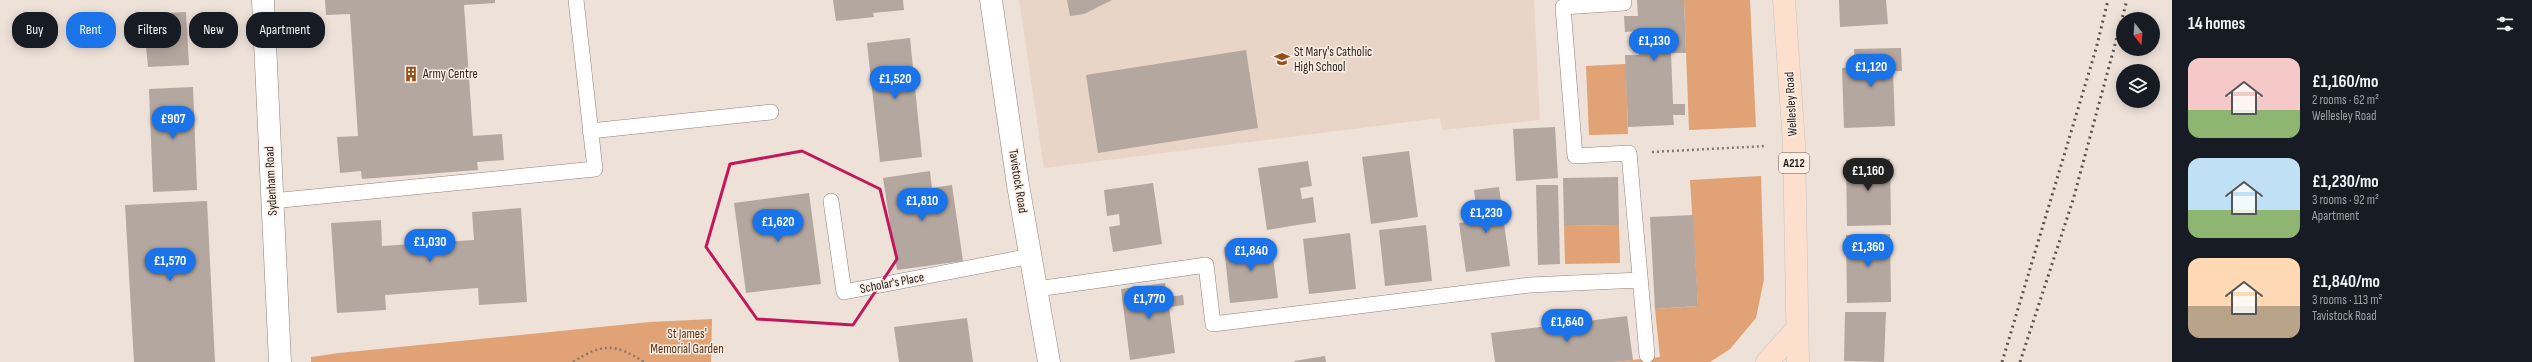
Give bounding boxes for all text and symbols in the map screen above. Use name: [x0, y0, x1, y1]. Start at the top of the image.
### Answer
chip: Buy: [12, 12, 58, 48]
chip: Rent: [66, 12, 116, 48]
chip: Filters: [124, 12, 181, 48]
chip: New: [189, 12, 238, 48]
chip: Apartment: [246, 12, 325, 48]
north arrow: [2116, 12, 2160, 56]
map controls: [2116, 12, 2160, 108]
icon: filters: [2494, 13, 2516, 35]
text: 14 homes: [2188, 14, 2245, 34]
pin: £1,130: [1621, 28, 1687, 62]
text: £1,130: [1638, 33, 1670, 49]
place label: St Mary's Catholic High School: [1294, 44, 1372, 75]
school or university icon: St Mary's Catholic High School: [1273, 50, 1291, 68]
pin: £1,120: [1838, 54, 1904, 88]
text: £1,120: [1855, 59, 1887, 75]
button: layers: [2116, 64, 2160, 108]
building icon: Army Centre: [402, 65, 420, 83]
place label: Army Centre: [422, 66, 478, 82]
pin: £1,520: [862, 66, 928, 100]
text: £1,520: [879, 71, 911, 87]
street label: Wellesley Road: [1781, 71, 1801, 137]
text: £1,160/mo: [2312, 72, 2378, 92]
icon: home: [2220, 74, 2268, 122]
text: 2 rooms · 62 m²: [2312, 92, 2379, 108]
pin: £907: [149, 106, 197, 140]
text: Wellesley Road: [2312, 108, 2377, 124]
text: £907: [161, 111, 185, 127]
street label: Sydenham Road: [261, 146, 281, 216]
street label: Tavistock Road: [1005, 148, 1031, 214]
road number: A212: [1779, 153, 1809, 173]
pin: £1,160: [1835, 158, 1901, 192]
text: £1,160: [1852, 163, 1884, 179]
text: £1,230/mo: [2312, 172, 2379, 192]
icon: home: [2220, 174, 2268, 222]
pin: £1,810: [889, 188, 955, 222]
text: 3 rooms · 92 m²: [2312, 192, 2379, 208]
text: £1,810: [906, 193, 938, 209]
pin: £1,230: [1453, 200, 1519, 234]
text: £1,230: [1470, 205, 1502, 221]
text: Apartment: [2312, 208, 2359, 224]
pin: £1,620: [745, 209, 811, 243]
text: £1,620: [761, 214, 795, 230]
pin: £1,030: [397, 229, 463, 263]
text: £1,030: [413, 234, 447, 250]
pin: £1,360: [1835, 234, 1901, 268]
pin: £1,840: [1218, 238, 1284, 272]
text: £1,360: [1851, 239, 1885, 255]
text: £1,840: [1234, 243, 1268, 259]
pin: £1,570: [137, 248, 203, 282]
text: £1,570: [154, 253, 186, 269]
street label: Scholar's Place: [859, 269, 925, 297]
text: £1,840/mo: [2312, 272, 2380, 292]
icon: home: [2220, 274, 2268, 322]
pin: £1,770: [1116, 286, 1182, 320]
text: £1,770: [1133, 291, 1165, 307]
text: 3 rooms · 113 m²: [2312, 292, 2383, 308]
text: Tavistock Road: [2312, 308, 2377, 324]
pin: £1,640: [1534, 309, 1600, 343]
text: £1,640: [1550, 314, 1584, 330]
park label: St James' Memorial Garden: [650, 326, 724, 357]

